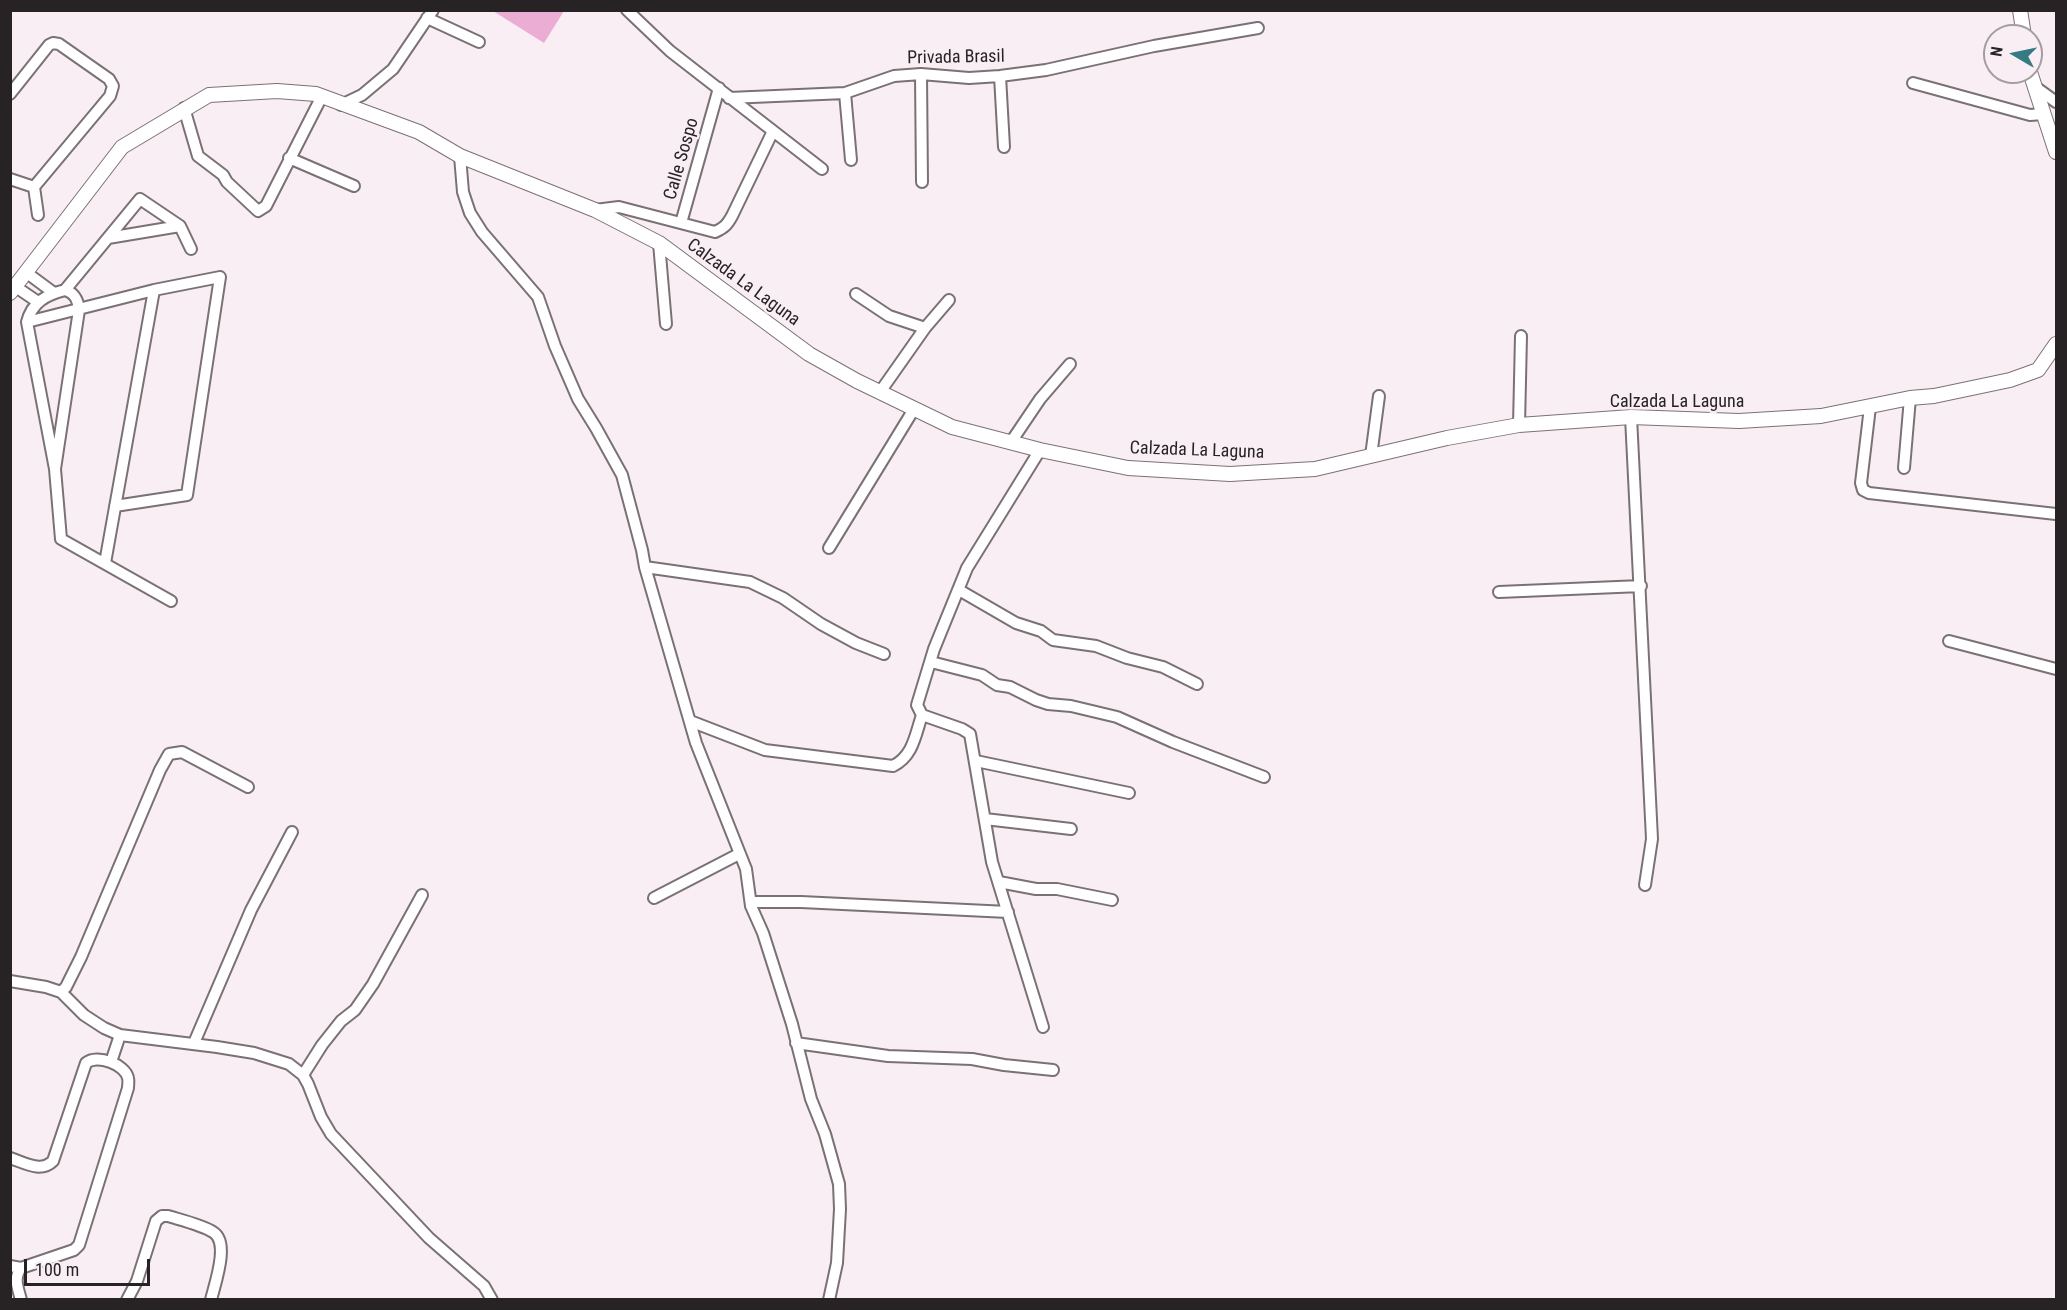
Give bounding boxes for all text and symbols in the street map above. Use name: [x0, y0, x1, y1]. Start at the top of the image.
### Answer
north arrow: [1983, 24, 2043, 84]
text: N: [1987, 45, 2007, 58]
street label: Privada Brasil: [907, 46, 1005, 70]
street label: Calle Sospo: [660, 116, 704, 202]
street label: Calzada La Laguna: [682, 235, 804, 331]
street label: Calzada La Laguna: [1610, 391, 1744, 413]
street label: Calzada La Laguna: [1129, 438, 1265, 464]
scale bar: [27, 1247, 153, 1285]
text: 100 m: [35, 1259, 79, 1280]

